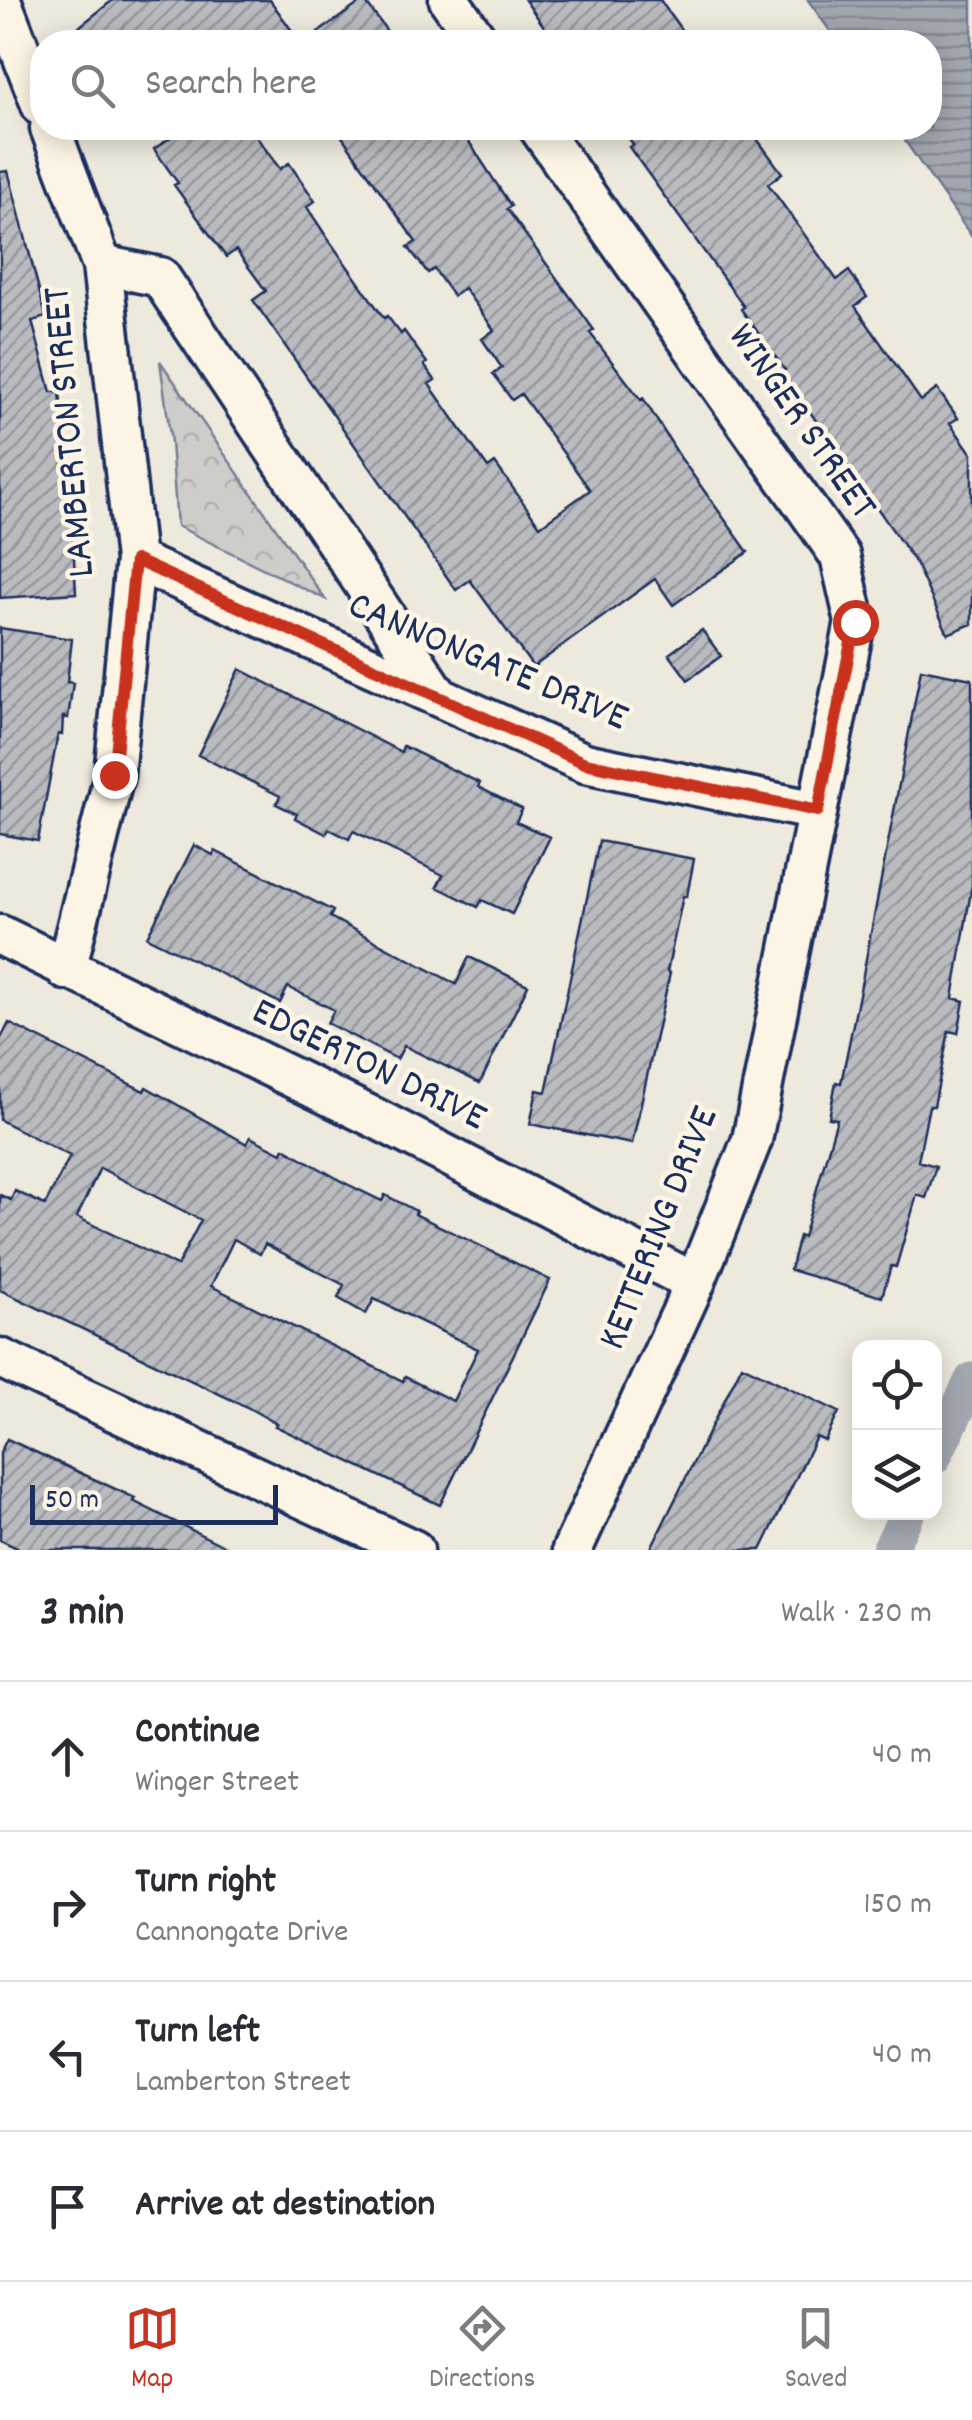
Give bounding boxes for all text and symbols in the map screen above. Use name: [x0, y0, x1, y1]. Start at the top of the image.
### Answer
search box: [30, 30, 942, 140]
icon: search: [65, 58, 120, 113]
text: Search here: [145, 58, 317, 113]
street label: LAMBERTON STREET: [31, 284, 113, 580]
street label: WINGER STREET: [711, 313, 889, 533]
street label: CANNONGATE DRIVE: [338, 579, 636, 749]
route start: [833, 600, 879, 646]
route end: [92, 753, 138, 799]
street label: EDGERTON DRIVE: [241, 986, 495, 1148]
street label: KETTERING DRIVE: [586, 1099, 736, 1359]
map controls: [852, 1340, 942, 1520]
button: locate: [852, 1340, 942, 1430]
button: layers: [852, 1430, 942, 1520]
scale bar: [30, 1480, 278, 1524]
text: 50 m: [45, 1482, 99, 1522]
text: 3 min: [40, 1585, 124, 1645]
text: Walk · 230 m: [781, 1592, 932, 1638]
text: Continue: [135, 1706, 260, 1761]
icon: ahead: [40, 1729, 95, 1784]
text: 40 m: [872, 1733, 932, 1779]
text: Winger Street: [135, 1761, 299, 1807]
text: Turn right: [135, 1856, 276, 1911]
icon: right: [40, 1879, 95, 1934]
text: 150 m: [863, 1883, 932, 1929]
text: Cannongate Drive: [135, 1911, 348, 1957]
text: Turn left: [135, 2006, 260, 2061]
icon: left: [40, 2029, 95, 2084]
text: 40 m: [872, 2033, 932, 2079]
text: Lamberton Street: [135, 2061, 351, 2107]
icon: arrive: [40, 2179, 95, 2234]
text: Arrive at destination: [135, 2179, 435, 2234]
tab: Map: [125, 2301, 180, 2401]
tab: Directions: [429, 2301, 535, 2401]
tab: Saved: [785, 2301, 847, 2401]

